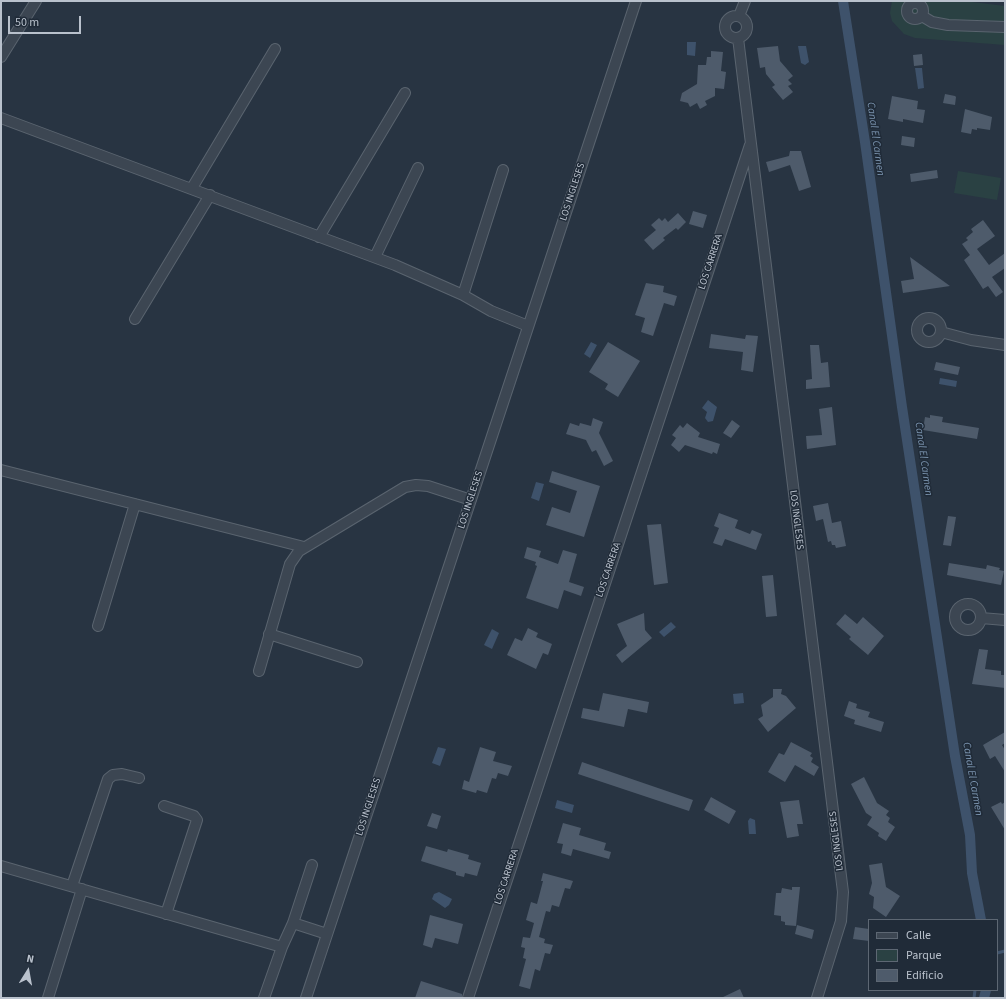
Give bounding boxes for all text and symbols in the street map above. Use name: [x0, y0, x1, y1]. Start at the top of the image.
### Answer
scale bar: [10, 8, 83, 34]
text: 50 m: [15, 14, 39, 31]
water label: Canal El Carmen: [863, 101, 887, 177]
street label: LOS INGLESES: [558, 162, 588, 222]
street label: LOS CARRERA: [696, 233, 726, 291]
water label: Canal El Carmen: [911, 421, 935, 497]
street label: LOS INGLESES: [456, 470, 486, 530]
street label: LOS INGLESES: [786, 490, 806, 550]
street label: LOS CARRERA: [594, 541, 624, 599]
water label: Canal El Carmen: [959, 741, 985, 817]
street label: LOS INGLESES: [354, 777, 384, 837]
street label: LOS INGLESES: [827, 811, 847, 871]
street label: LOS CARRERA: [492, 848, 522, 906]
legend: [868, 919, 998, 991]
text: Calle: [906, 927, 931, 944]
text: Parque: [906, 947, 942, 964]
north arrow: [8, 951, 48, 991]
text: N: [25, 951, 35, 967]
text: Edificio: [906, 967, 943, 984]

